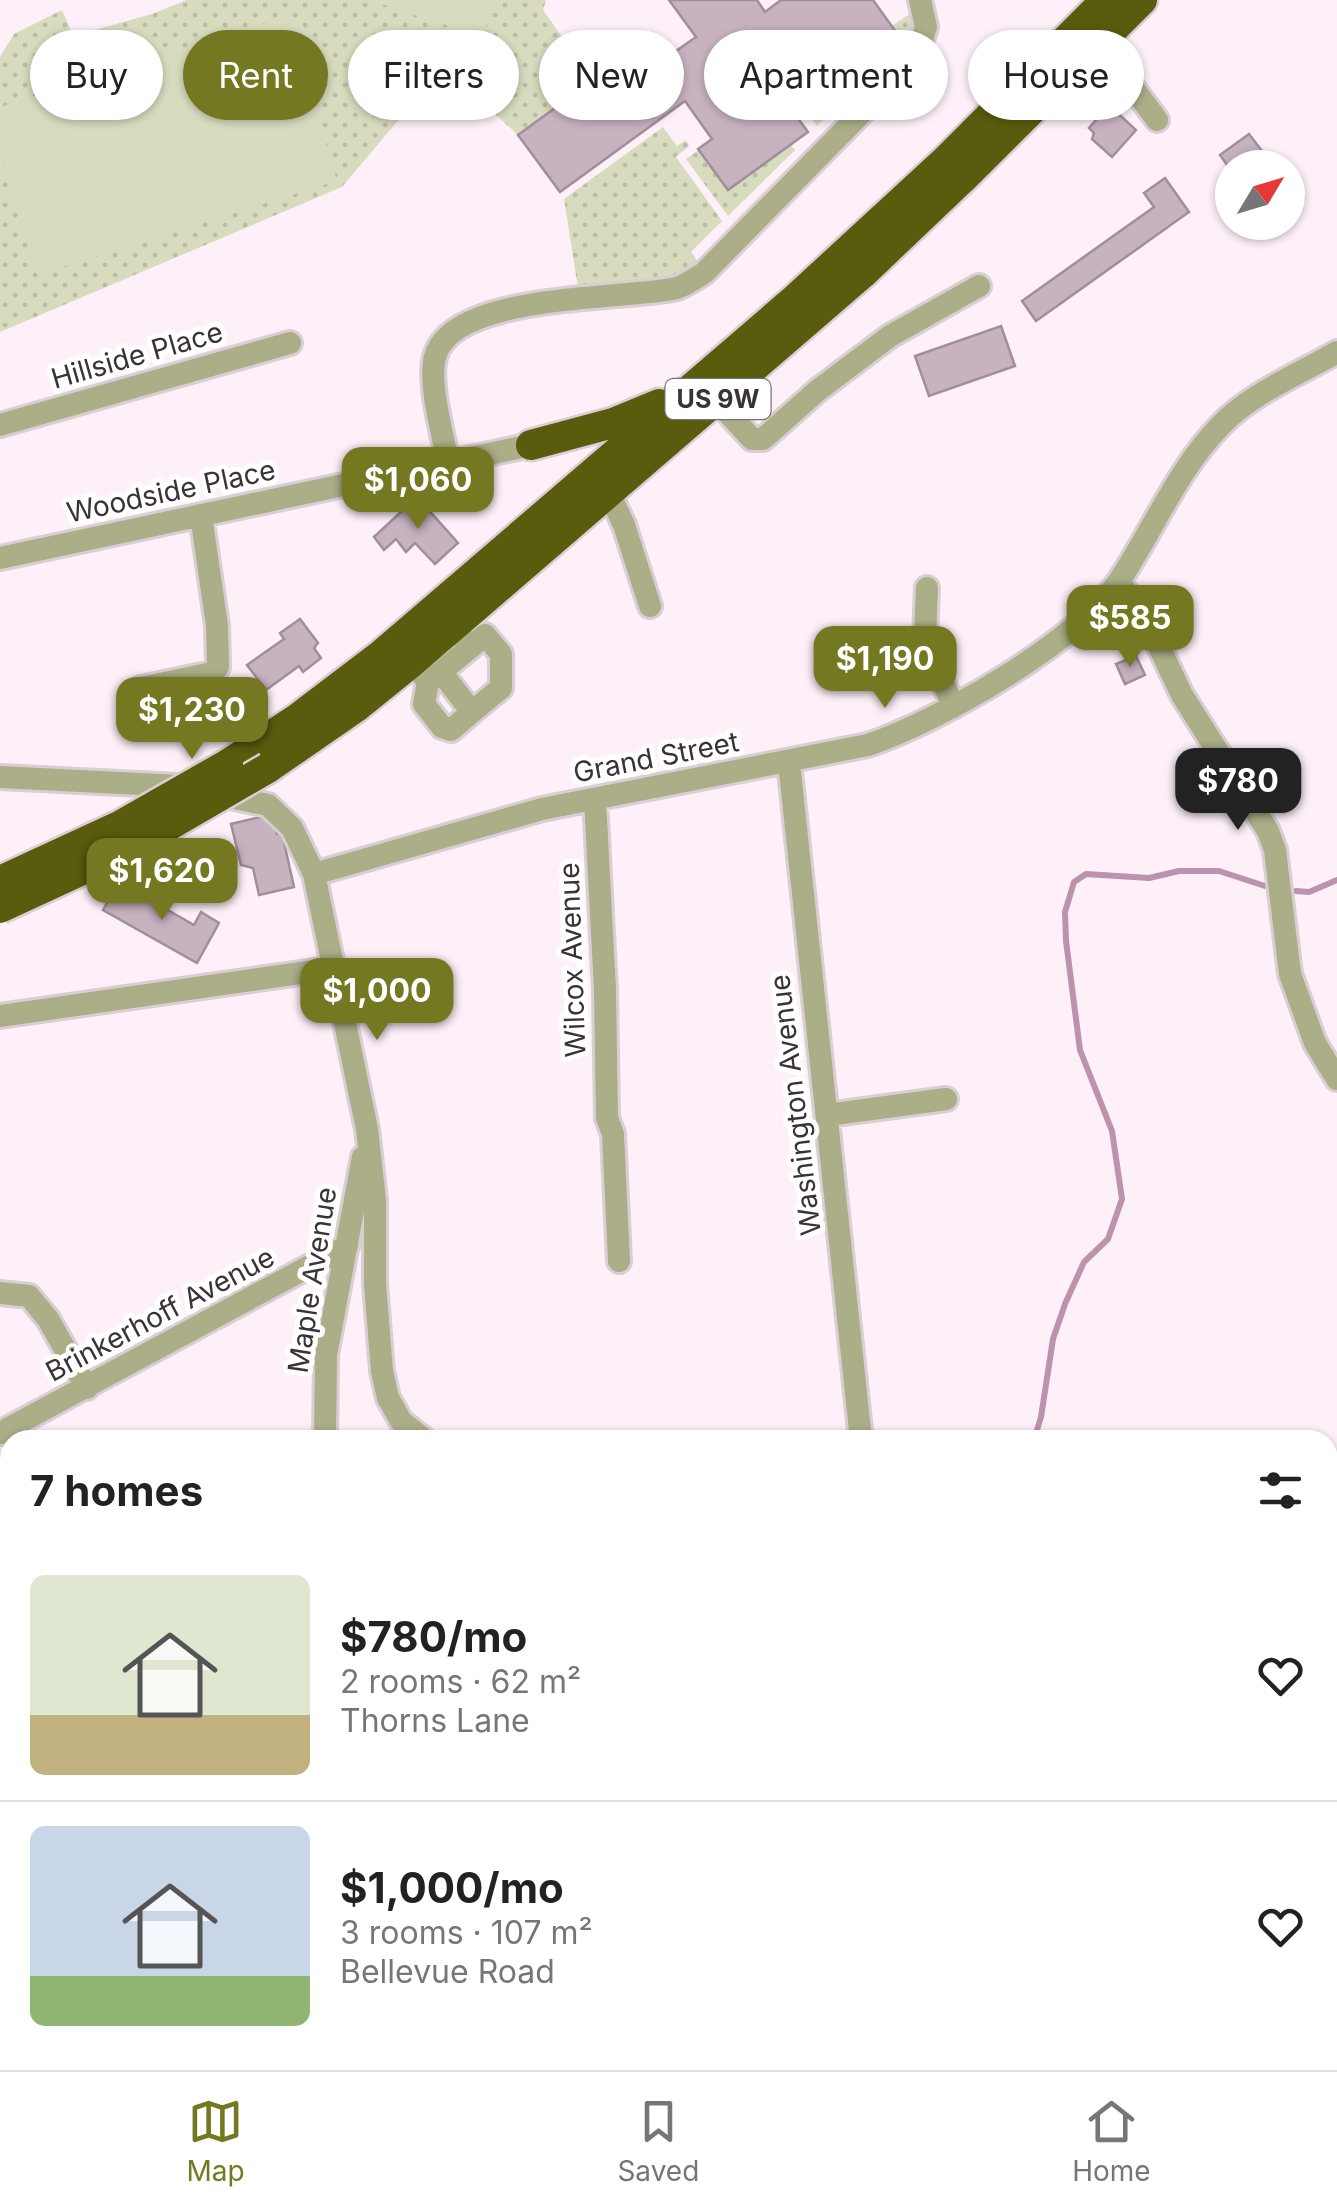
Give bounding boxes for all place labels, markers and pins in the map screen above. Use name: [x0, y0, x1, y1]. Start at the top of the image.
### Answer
pin: $1,060: [337, 447, 499, 532]
pin: $585: [1071, 585, 1189, 670]
pin: $1,190: [804, 626, 966, 711]
pin: $1,230: [111, 677, 273, 762]
pin: $780: [1179, 748, 1297, 833]
pin: $1,620: [81, 838, 243, 923]
pin: $1,000: [296, 958, 458, 1043]

